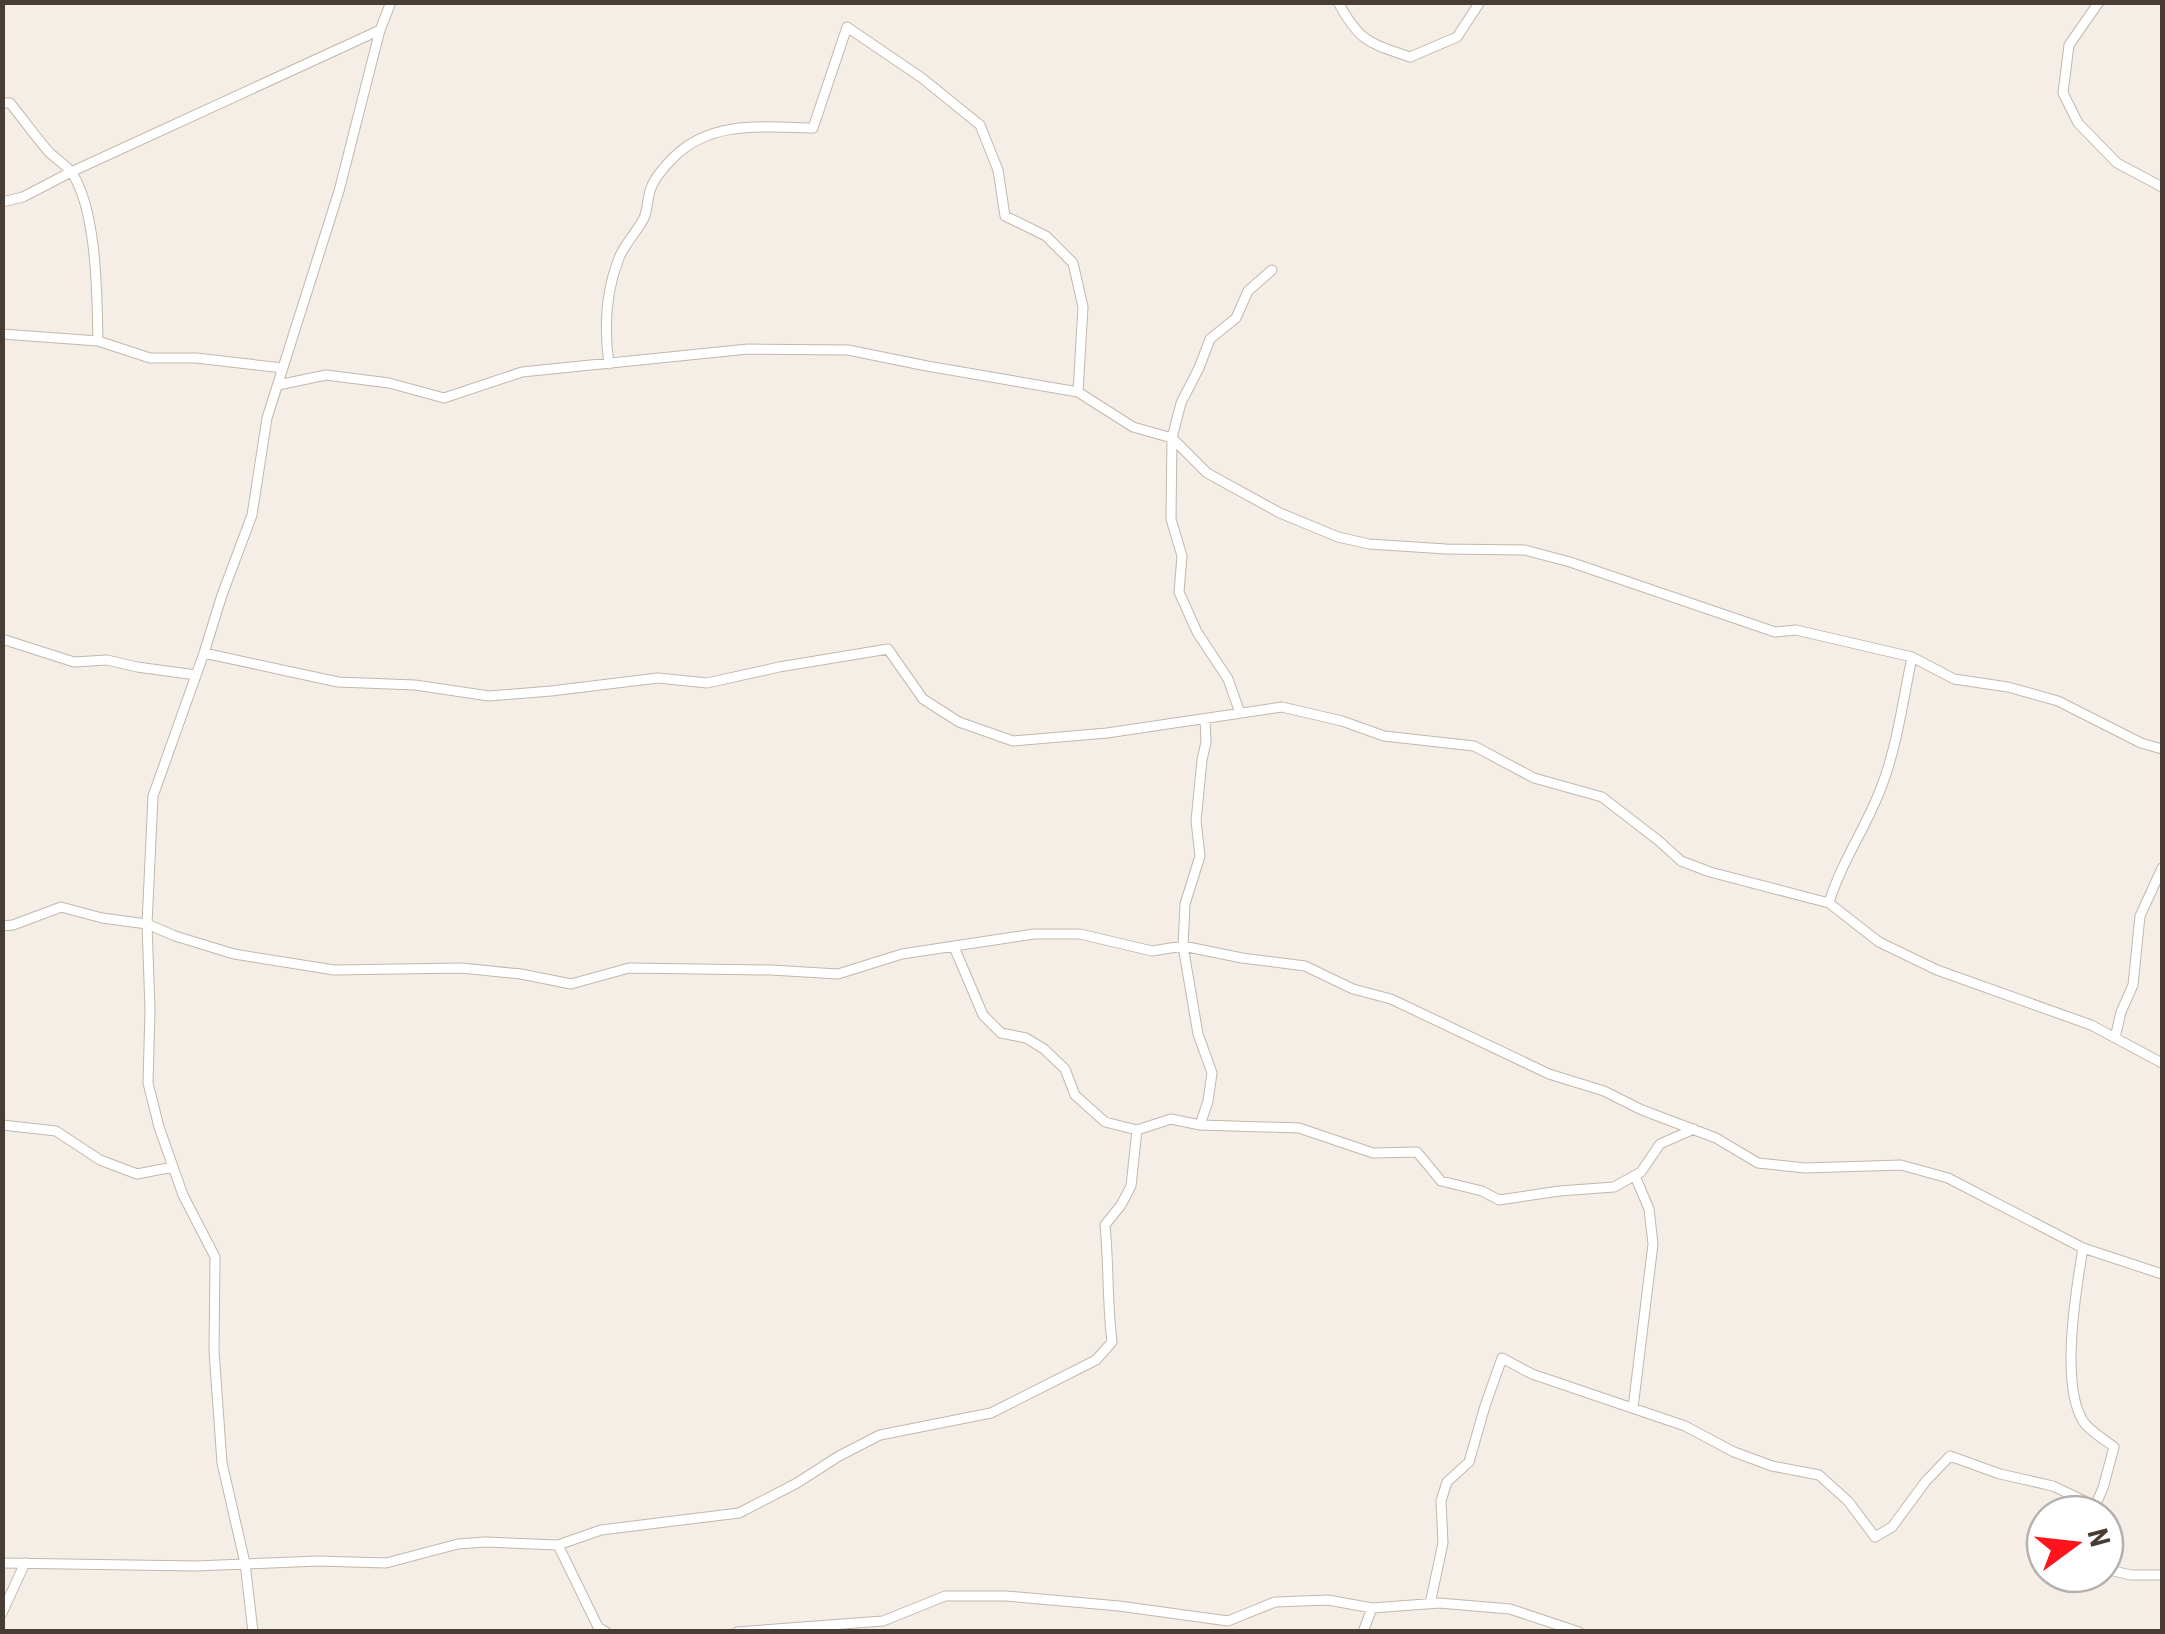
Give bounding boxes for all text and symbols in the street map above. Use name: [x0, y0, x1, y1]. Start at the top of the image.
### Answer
north arrow: [2025, 1494, 2125, 1594]
text: N: [2081, 1525, 2117, 1550]

